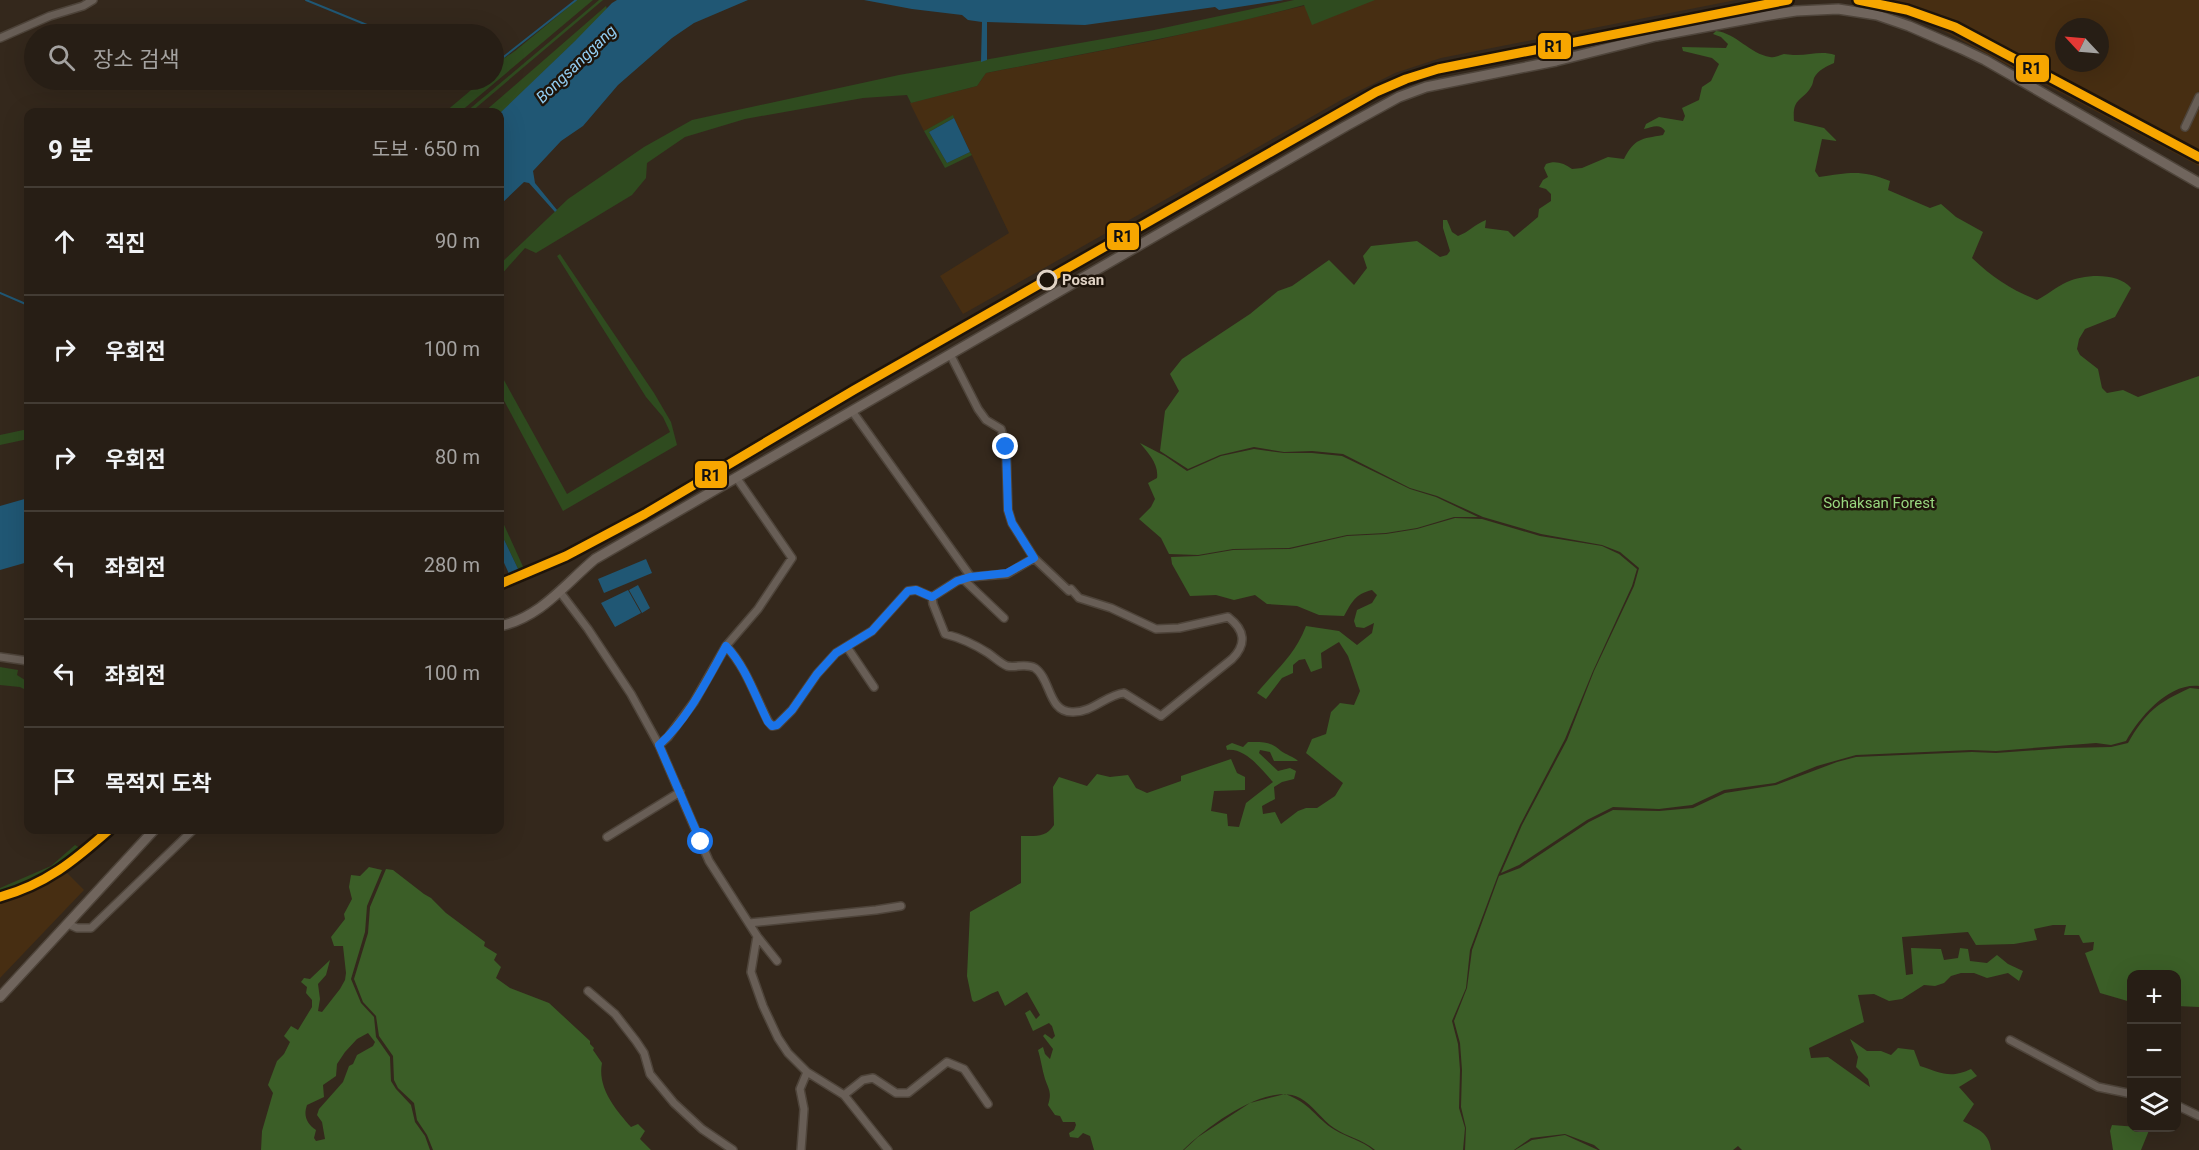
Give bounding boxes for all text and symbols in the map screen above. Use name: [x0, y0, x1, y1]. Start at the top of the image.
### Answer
north arrow: [2055, 18, 2109, 72]
water label: Bongsanggang: [532, 21, 620, 107]
search box: [24, 24, 504, 90]
line badge: R1: [1537, 32, 1572, 60]
text: R1: [1544, 37, 1564, 56]
icon: search: [45, 41, 78, 74]
text: 장소 검색: [93, 47, 179, 72]
line badge: R1: [2015, 54, 2050, 83]
text: R1: [2022, 59, 2042, 78]
text: 9 분: [48, 135, 93, 165]
text: 도보 · 650 m: [372, 137, 480, 161]
line badge: R1: [1106, 222, 1140, 251]
icon: ahead: [48, 225, 81, 258]
text: R1: [1113, 227, 1133, 246]
text: 90 m: [435, 229, 480, 253]
text: 직진: [105, 231, 145, 256]
marker: Posan: [1037, 270, 1057, 290]
place label: Posan: [1062, 271, 1104, 289]
icon: right: [48, 333, 81, 366]
text: 100 m: [424, 337, 480, 361]
text: 우회전: [105, 339, 166, 364]
route end: [992, 433, 1018, 459]
icon: right: [48, 441, 81, 474]
text: 80 m: [435, 445, 480, 469]
text: 우회전: [105, 447, 166, 472]
line badge: R1: [694, 460, 728, 489]
text: R1: [701, 466, 721, 485]
park label: Sohaksan Forest: [1823, 494, 1935, 512]
icon: left: [48, 549, 81, 582]
text: 280 m: [424, 553, 480, 577]
text: 좌회전: [105, 555, 166, 580]
icon: left: [48, 657, 81, 690]
text: 100 m: [424, 661, 480, 685]
text: 좌회전: [105, 663, 166, 688]
icon: arrive: [48, 765, 81, 798]
text: 목적지 도착: [105, 771, 212, 796]
route start: [687, 828, 713, 854]
map controls: [2127, 970, 2181, 1132]
button: +: [2127, 970, 2181, 1024]
button: −: [2127, 1024, 2181, 1078]
button: layers: [2127, 1078, 2181, 1132]

